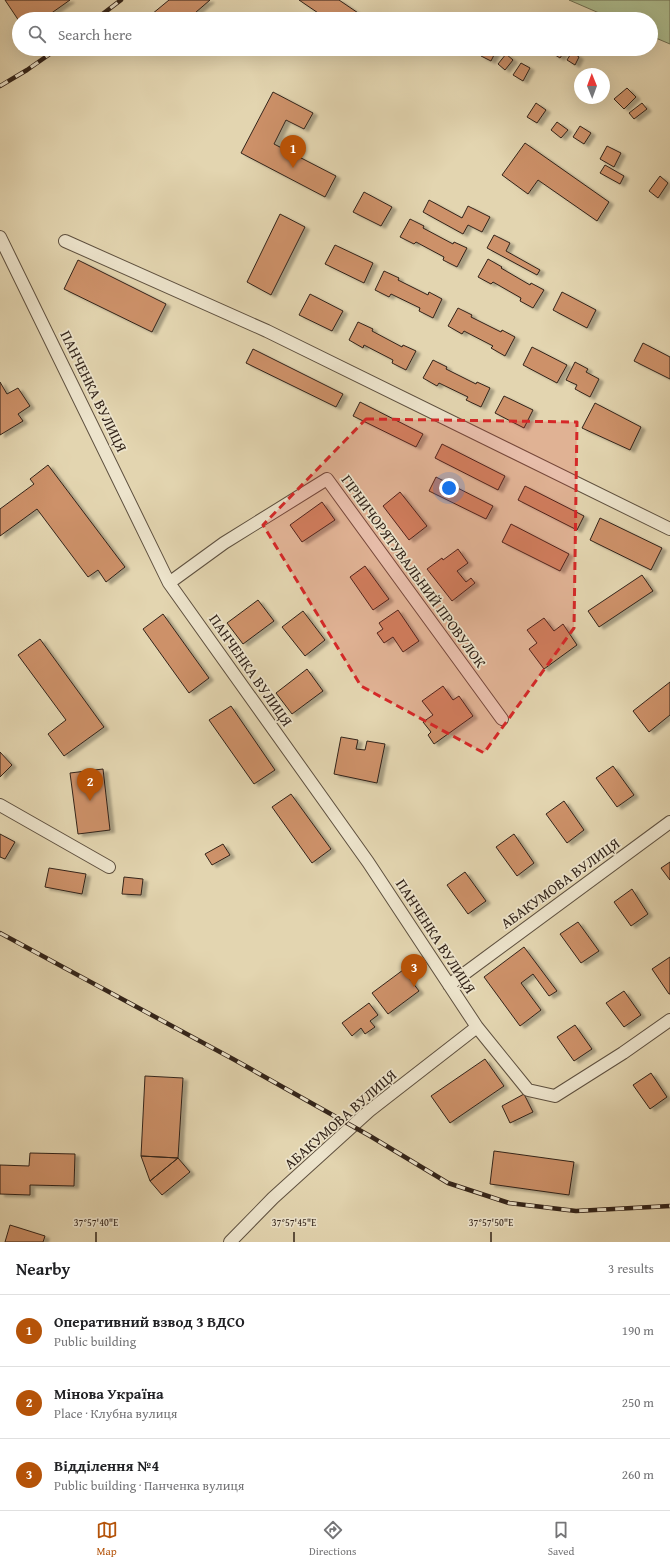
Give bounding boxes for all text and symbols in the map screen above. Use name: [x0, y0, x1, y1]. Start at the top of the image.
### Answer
search box: [12, 12, 658, 56]
icon: search: [26, 23, 48, 45]
text: Search here: [58, 24, 132, 45]
north arrow: [574, 68, 610, 104]
pin: 1: [280, 135, 306, 168]
street label: ПАНЧЕНКА ВУЛИЦЯ: [55, 327, 133, 455]
street label: ГІРНИЧОРЯТУВАЛЬНИЙ ПРОВУЛОК: [337, 470, 492, 672]
your location: [439, 478, 459, 498]
street label: ПАНЧЕНКА ВУЛИЦЯ: [204, 610, 298, 731]
pin: 2: [77, 768, 103, 801]
street label: АБАКУМОВА ВУЛИЦЯ: [496, 832, 624, 933]
street label: ПАНЧЕНКА ВУЛИЦЯ: [391, 875, 481, 998]
pin: 3: [401, 954, 427, 987]
street label: АБАКУМОВА ВУЛИЦЯ: [279, 1064, 401, 1174]
text: 37°57'40"E: [74, 1215, 118, 1230]
text: 37°57'45"E: [272, 1215, 316, 1230]
text: 37°57'50"E: [469, 1215, 513, 1230]
text: Nearby: [16, 1256, 70, 1281]
text: 3 results: [608, 1259, 654, 1278]
text: Оперативний взвод 3 ВДСО: [54, 1311, 245, 1332]
text: 1: [26, 1321, 32, 1340]
text: 190 m: [622, 1321, 654, 1340]
text: Public building: [54, 1332, 136, 1351]
text: Мінова Україна: [54, 1383, 164, 1404]
text: 2: [26, 1393, 32, 1412]
text: 250 m: [622, 1393, 654, 1412]
text: Place · Клубна вулиця: [54, 1404, 177, 1423]
text: Відділення №4: [54, 1455, 159, 1476]
text: 3: [26, 1465, 32, 1484]
text: 260 m: [622, 1465, 654, 1484]
text: Public building · Панченка вулиця: [54, 1476, 244, 1495]
tab: Map: [96, 1519, 118, 1559]
tab: Directions: [309, 1519, 356, 1559]
tab: Saved: [548, 1519, 574, 1559]

